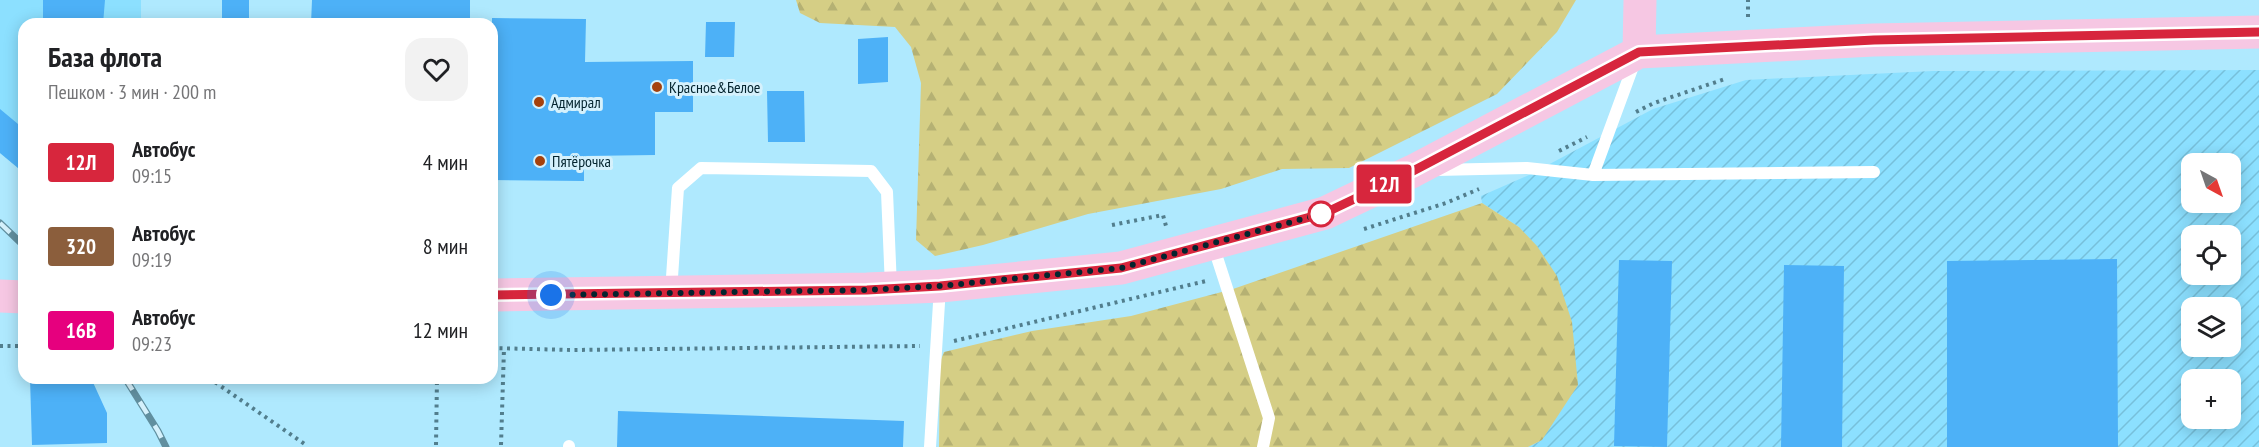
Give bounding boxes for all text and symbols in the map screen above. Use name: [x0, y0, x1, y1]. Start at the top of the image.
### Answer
text: База флота: [48, 38, 162, 75]
button: heart: [405, 38, 468, 101]
place label: Красное&Белое: [669, 77, 760, 97]
text: Пешком · 3 мин · 200 m: [48, 79, 216, 105]
marker: Красное&Белое: [650, 80, 664, 94]
place label: Адмирал: [551, 92, 601, 112]
marker: Адмирал: [532, 95, 546, 109]
text: Автобус: [132, 135, 195, 163]
text: 4 мин: [423, 148, 468, 176]
text: 12Л: [66, 149, 96, 176]
place label: Пятёрочка: [552, 151, 611, 171]
north arrow: [2181, 153, 2241, 213]
map controls: [2181, 153, 2241, 429]
marker: Пятёрочка: [533, 154, 547, 168]
text: 09:15: [132, 163, 172, 189]
line badge: 12Л: [1350, 164, 1418, 204]
text: 12Л: [1369, 171, 1399, 198]
unlabelled marker: [1308, 201, 1334, 227]
text: Автобус: [132, 219, 195, 247]
button: locate: [2181, 225, 2241, 285]
text: 8 мин: [423, 232, 468, 260]
text: 320: [66, 233, 96, 260]
text: 09:19: [132, 247, 172, 273]
your location: [536, 280, 566, 310]
button: layers: [2181, 297, 2241, 357]
text: Автобус: [132, 303, 195, 331]
text: 12 мин: [413, 316, 468, 344]
text: 16В: [66, 317, 96, 344]
text: 09:23: [132, 331, 172, 357]
button: +: [2181, 369, 2241, 429]

